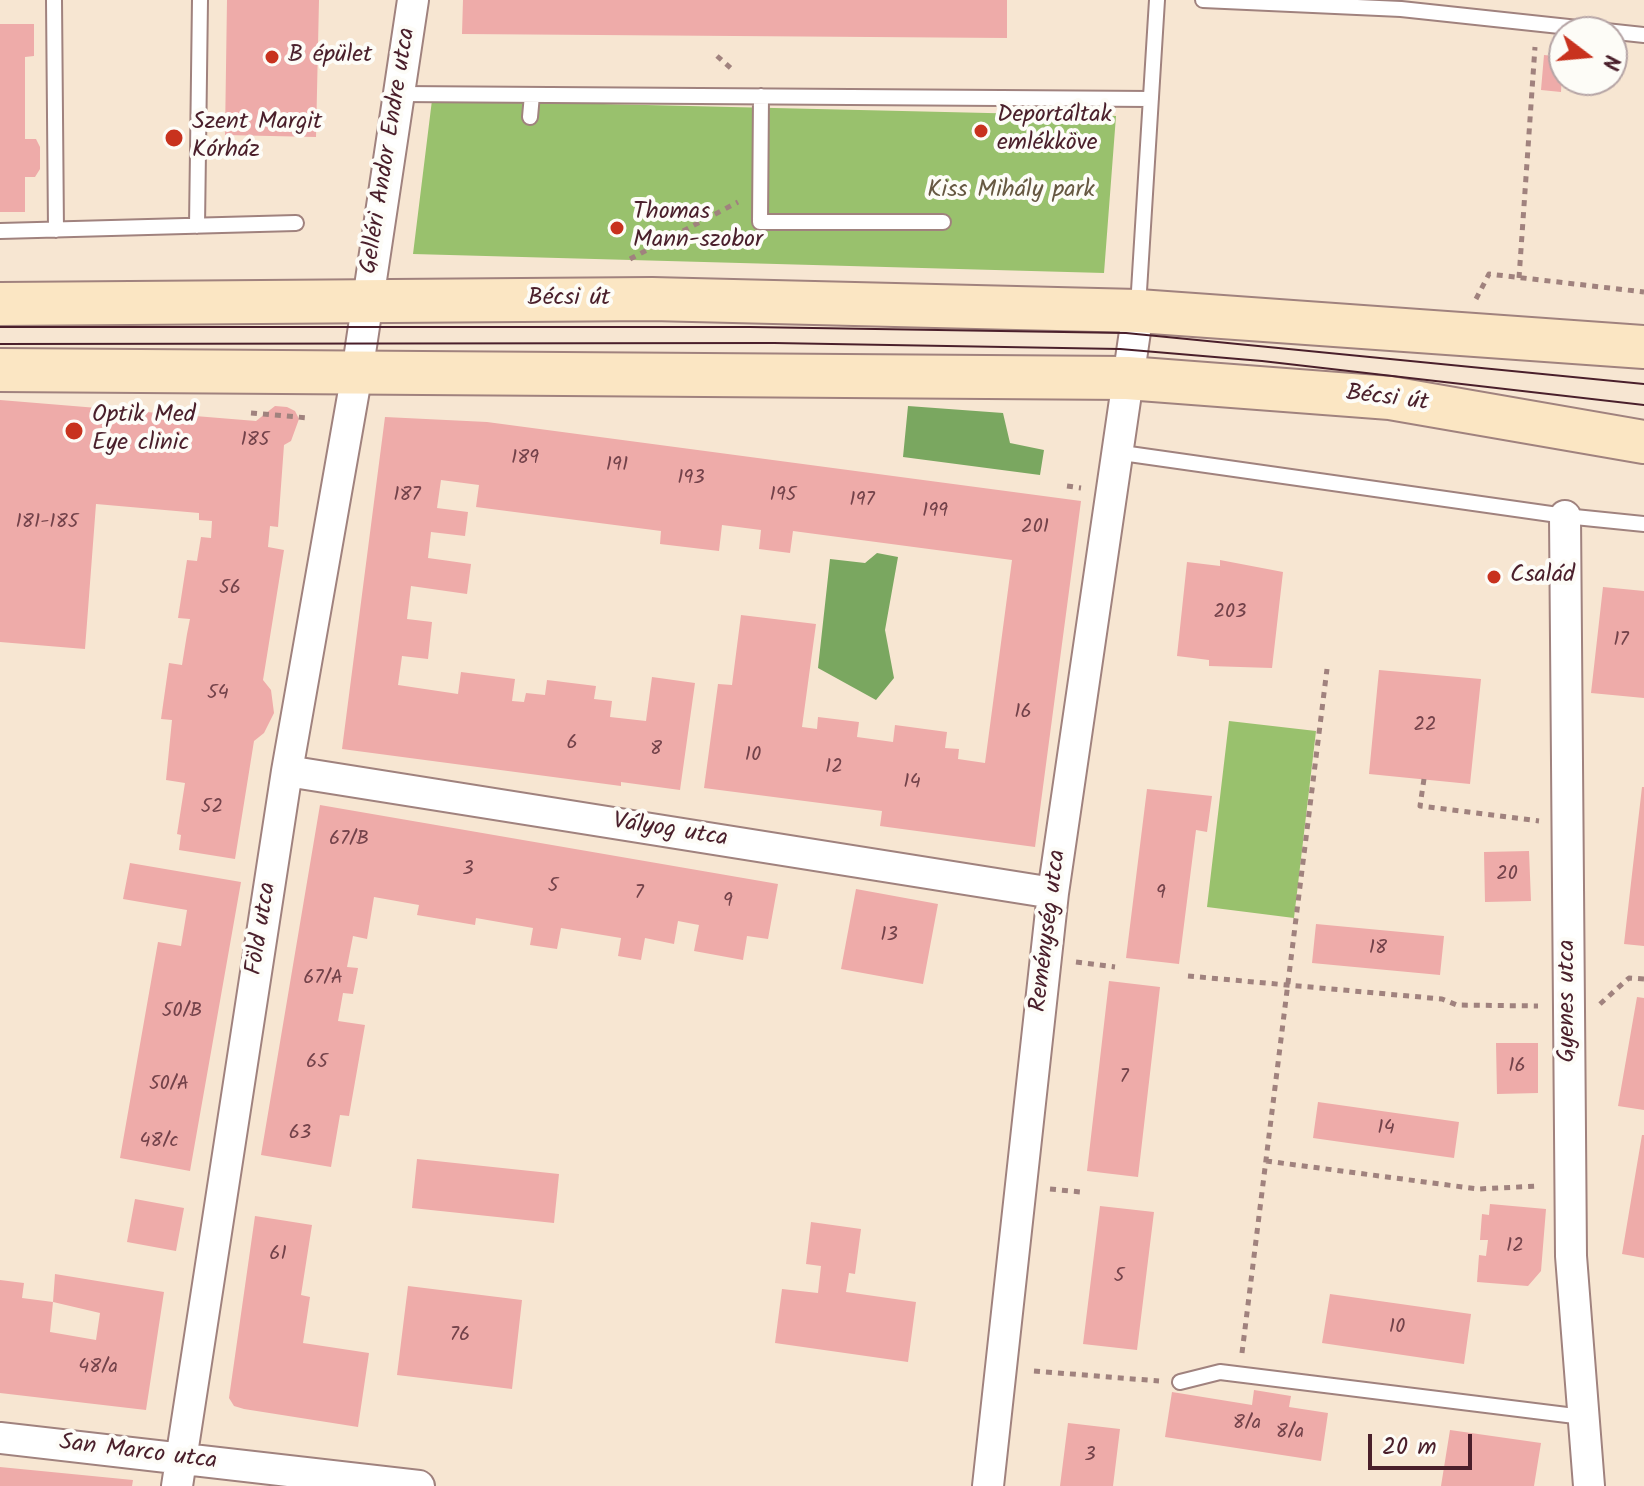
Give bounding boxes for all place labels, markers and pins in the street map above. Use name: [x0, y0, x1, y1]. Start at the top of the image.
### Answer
place label: B épület: [288, 43, 372, 71]
marker: B épület: [263, 48, 281, 66]
place label: Deportáltak emlékköve: [997, 103, 1112, 159]
place label: Szent Margit Kórház: [192, 110, 322, 166]
marker: Deportáltak emlékköve: [972, 122, 990, 140]
marker: Szent Margit Kórház: [163, 127, 185, 149]
place label: Thomas Mann-szobor: [633, 200, 763, 256]
marker: Thomas Mann-szobor: [608, 219, 626, 237]
place label: Optik Med Eye clinic: [92, 403, 196, 459]
marker: Optik Med Eye clinic: [63, 420, 85, 442]
place label: Család: [1510, 563, 1575, 591]
marker: Család: [1485, 568, 1503, 586]

